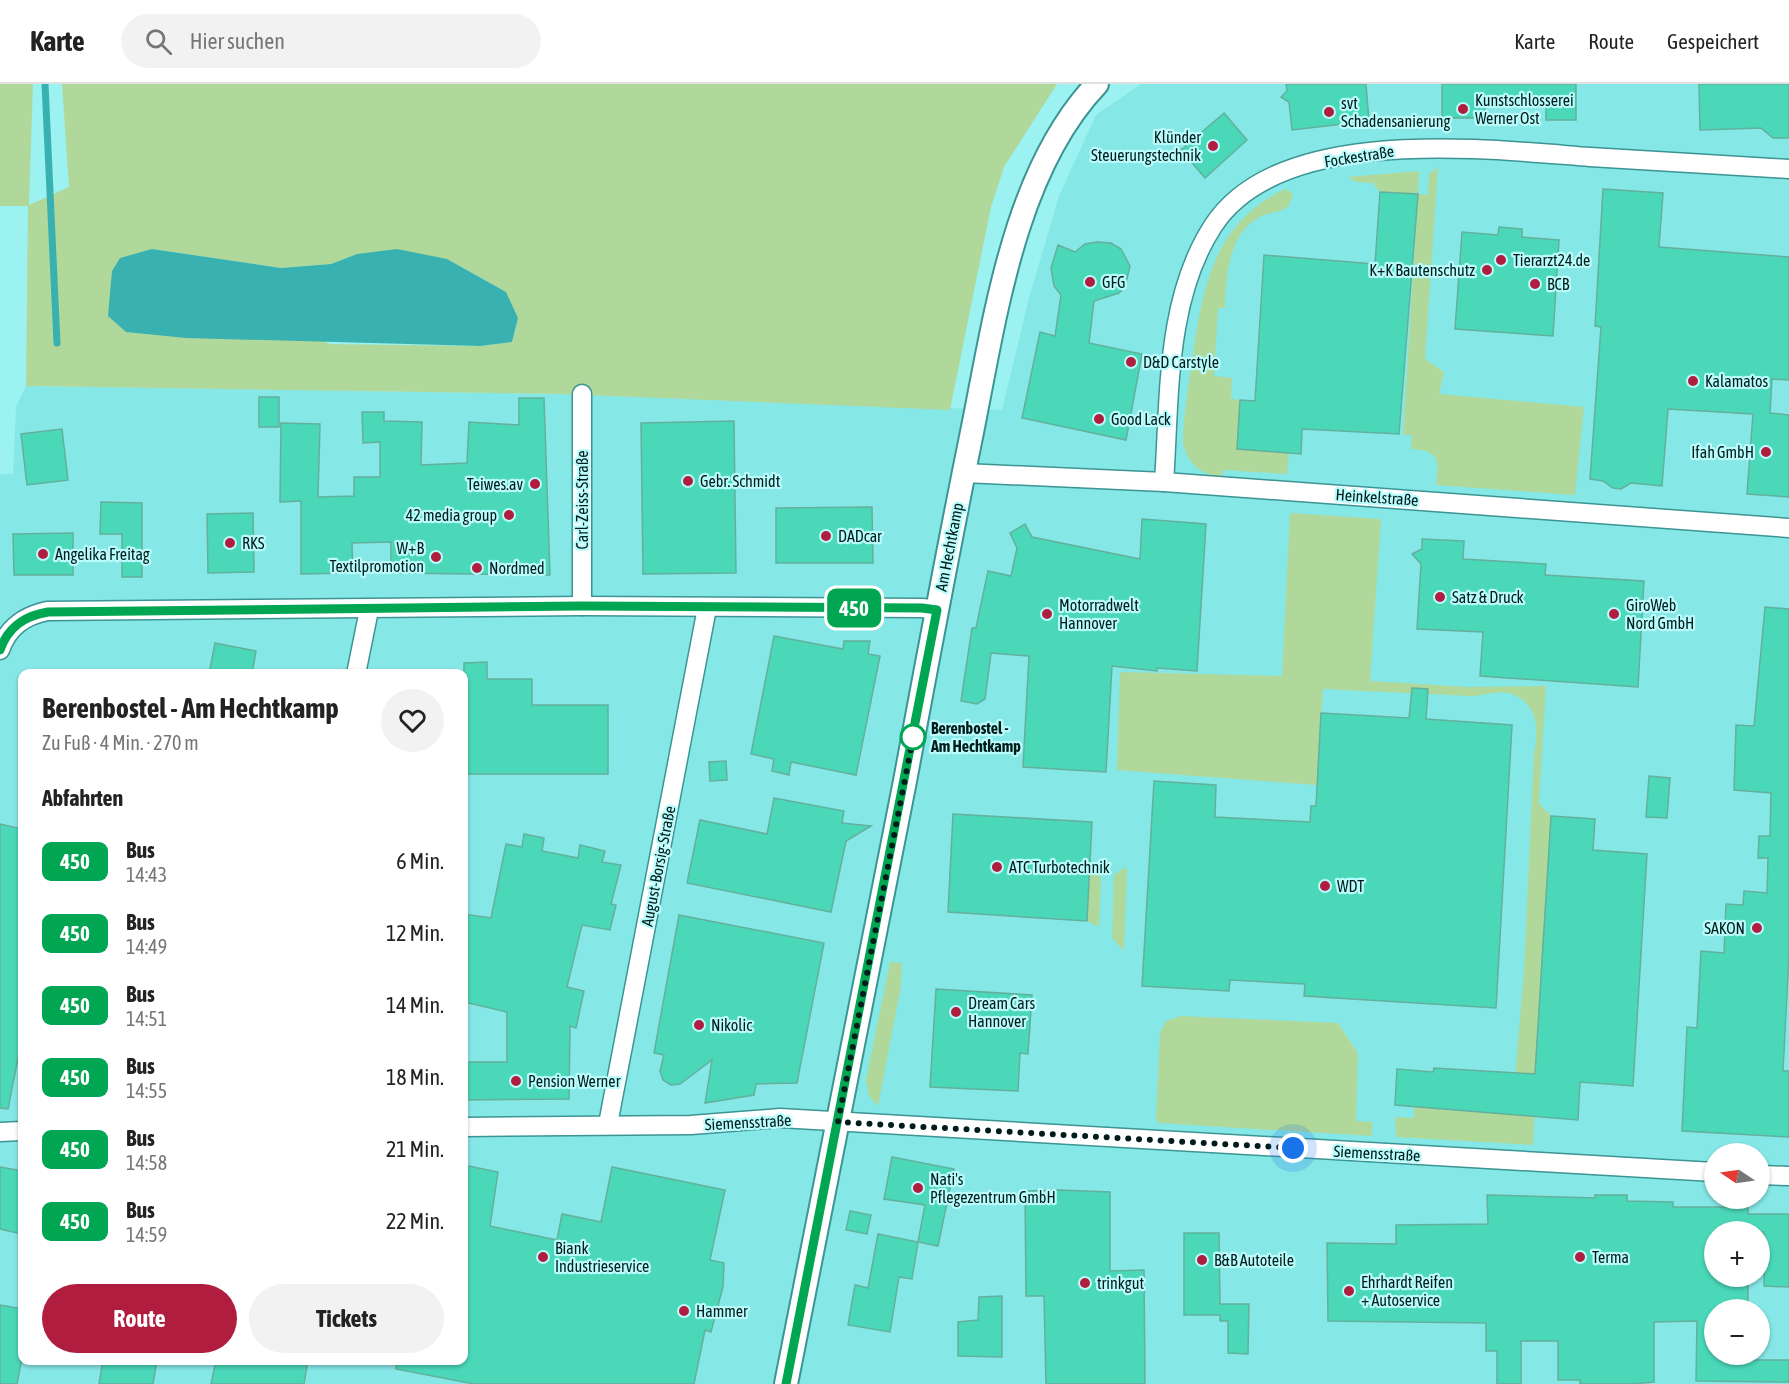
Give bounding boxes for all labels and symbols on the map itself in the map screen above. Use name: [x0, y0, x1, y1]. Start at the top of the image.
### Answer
place label: Kunstschlosserei Werner Ost: [1475, 91, 1574, 127]
place label: svt Schadensanierung: [1341, 94, 1450, 131]
marker: Kunstschlosserei Werner Ost: [1456, 102, 1470, 116]
marker: svt Schadensanierung: [1322, 105, 1336, 119]
place label: Klünder Steuerungstechnik: [1091, 128, 1201, 165]
marker: Klünder Steuerungstechnik: [1206, 139, 1220, 153]
street label: Fockestraße: [1323, 142, 1395, 170]
place label: Tierarzt24.de: [1513, 251, 1590, 269]
marker: Tierarzt24.de: [1494, 253, 1508, 267]
place label: K+K Bautenschutz: [1369, 261, 1475, 279]
marker: K+K Bautenschutz: [1480, 263, 1494, 277]
place label: GFG: [1102, 273, 1125, 291]
marker: GFG: [1083, 275, 1097, 289]
place label: BCB: [1547, 275, 1570, 293]
marker: BCB: [1528, 277, 1542, 291]
place label: D&D Carstyle: [1143, 353, 1219, 372]
marker: D&D Carstyle: [1124, 355, 1138, 369]
place label: Kalamatos: [1705, 372, 1769, 390]
marker: Kalamatos: [1686, 374, 1700, 388]
place label: Good Lack: [1111, 410, 1171, 428]
marker: Good Lack: [1092, 412, 1106, 426]
place label: Ifah GmbH: [1691, 443, 1754, 461]
marker: Ifah GmbH: [1759, 445, 1773, 459]
street label: Carl-Zeiss-Straße: [573, 451, 591, 550]
place label: Gebr. Schmidt: [700, 472, 781, 490]
marker: Gebr. Schmidt: [681, 474, 695, 488]
place label: Teiwes.av: [467, 475, 523, 493]
marker: Teiwes.av: [528, 477, 542, 491]
street label: Heinkelstraße: [1335, 485, 1419, 509]
street label: Am Hechtkamp: [932, 501, 967, 593]
place label: 42 media group: [406, 506, 497, 525]
marker: 42 media group: [502, 508, 516, 522]
place label: DADcar: [838, 527, 882, 545]
marker: DADcar: [819, 529, 833, 543]
place label: RKS: [242, 534, 265, 552]
marker: RKS: [223, 536, 237, 550]
place label: W+B Textilpromotion: [329, 539, 424, 576]
place label: Angelika Freitag: [55, 545, 150, 564]
marker: Angelika Freitag: [36, 547, 50, 561]
marker: W+B Textilpromotion: [429, 550, 443, 564]
place label: Nordmed: [489, 559, 545, 577]
marker: Nordmed: [470, 561, 484, 575]
line badge: 450: [820, 588, 888, 628]
place label: Satz & Druck: [1452, 588, 1524, 606]
marker: Satz & Druck: [1433, 590, 1447, 604]
place label: Motorradwelt Hannover: [1059, 596, 1139, 632]
place label: GiroWeb Nord GmbH: [1626, 596, 1694, 632]
marker: Motorradwelt Hannover: [1040, 607, 1054, 621]
marker: GiroWeb Nord GmbH: [1607, 607, 1621, 621]
place label: Berenbostel - Am Hechtkamp: [930, 719, 1021, 755]
marker: Berenbostel - Am Hechtkamp: [900, 724, 926, 750]
street label: August-Borsig-Straße: [637, 804, 679, 928]
place label: ATC Turbotechnik: [1009, 858, 1110, 876]
marker: ATC Turbotechnik: [990, 860, 1004, 874]
place label: WDT: [1337, 877, 1364, 895]
marker: WDT: [1318, 879, 1332, 893]
place label: SAKON: [1704, 919, 1745, 937]
marker: SAKON: [1750, 921, 1764, 935]
place label: Dream Cars Hannover: [968, 994, 1035, 1030]
marker: Dream Cars Hannover: [949, 1005, 963, 1019]
place label: Nikolic: [711, 1016, 752, 1034]
marker: Nikolic: [692, 1018, 706, 1032]
place label: Pension Werner: [528, 1072, 621, 1090]
marker: Pension Werner: [509, 1074, 523, 1088]
street label: Siemensstraße: [704, 1111, 792, 1133]
your location: [1278, 1133, 1308, 1163]
street label: Siemensstraße: [1333, 1142, 1421, 1164]
north arrow: [1704, 1143, 1770, 1209]
place label: Nati's Pflegezentrum GmbH: [930, 1170, 1056, 1207]
marker: Nati's Pflegezentrum GmbH: [911, 1181, 925, 1195]
place label: Biank Industrieservice: [555, 1239, 649, 1275]
place label: Terma: [1592, 1248, 1629, 1266]
marker: Biank Industrieservice: [536, 1250, 550, 1264]
marker: Terma: [1573, 1250, 1587, 1264]
place label: B&B Autoteile: [1214, 1251, 1294, 1269]
marker: B&B Autoteile: [1195, 1253, 1209, 1267]
place label: Ehrhardt Reifen + Autoservice: [1361, 1273, 1453, 1309]
place label: trinkgut: [1097, 1274, 1144, 1293]
marker: trinkgut: [1078, 1276, 1092, 1290]
marker: Ehrhardt Reifen + Autoservice: [1342, 1284, 1356, 1298]
place label: Hammer: [696, 1302, 748, 1320]
marker: Hammer: [677, 1304, 691, 1318]

